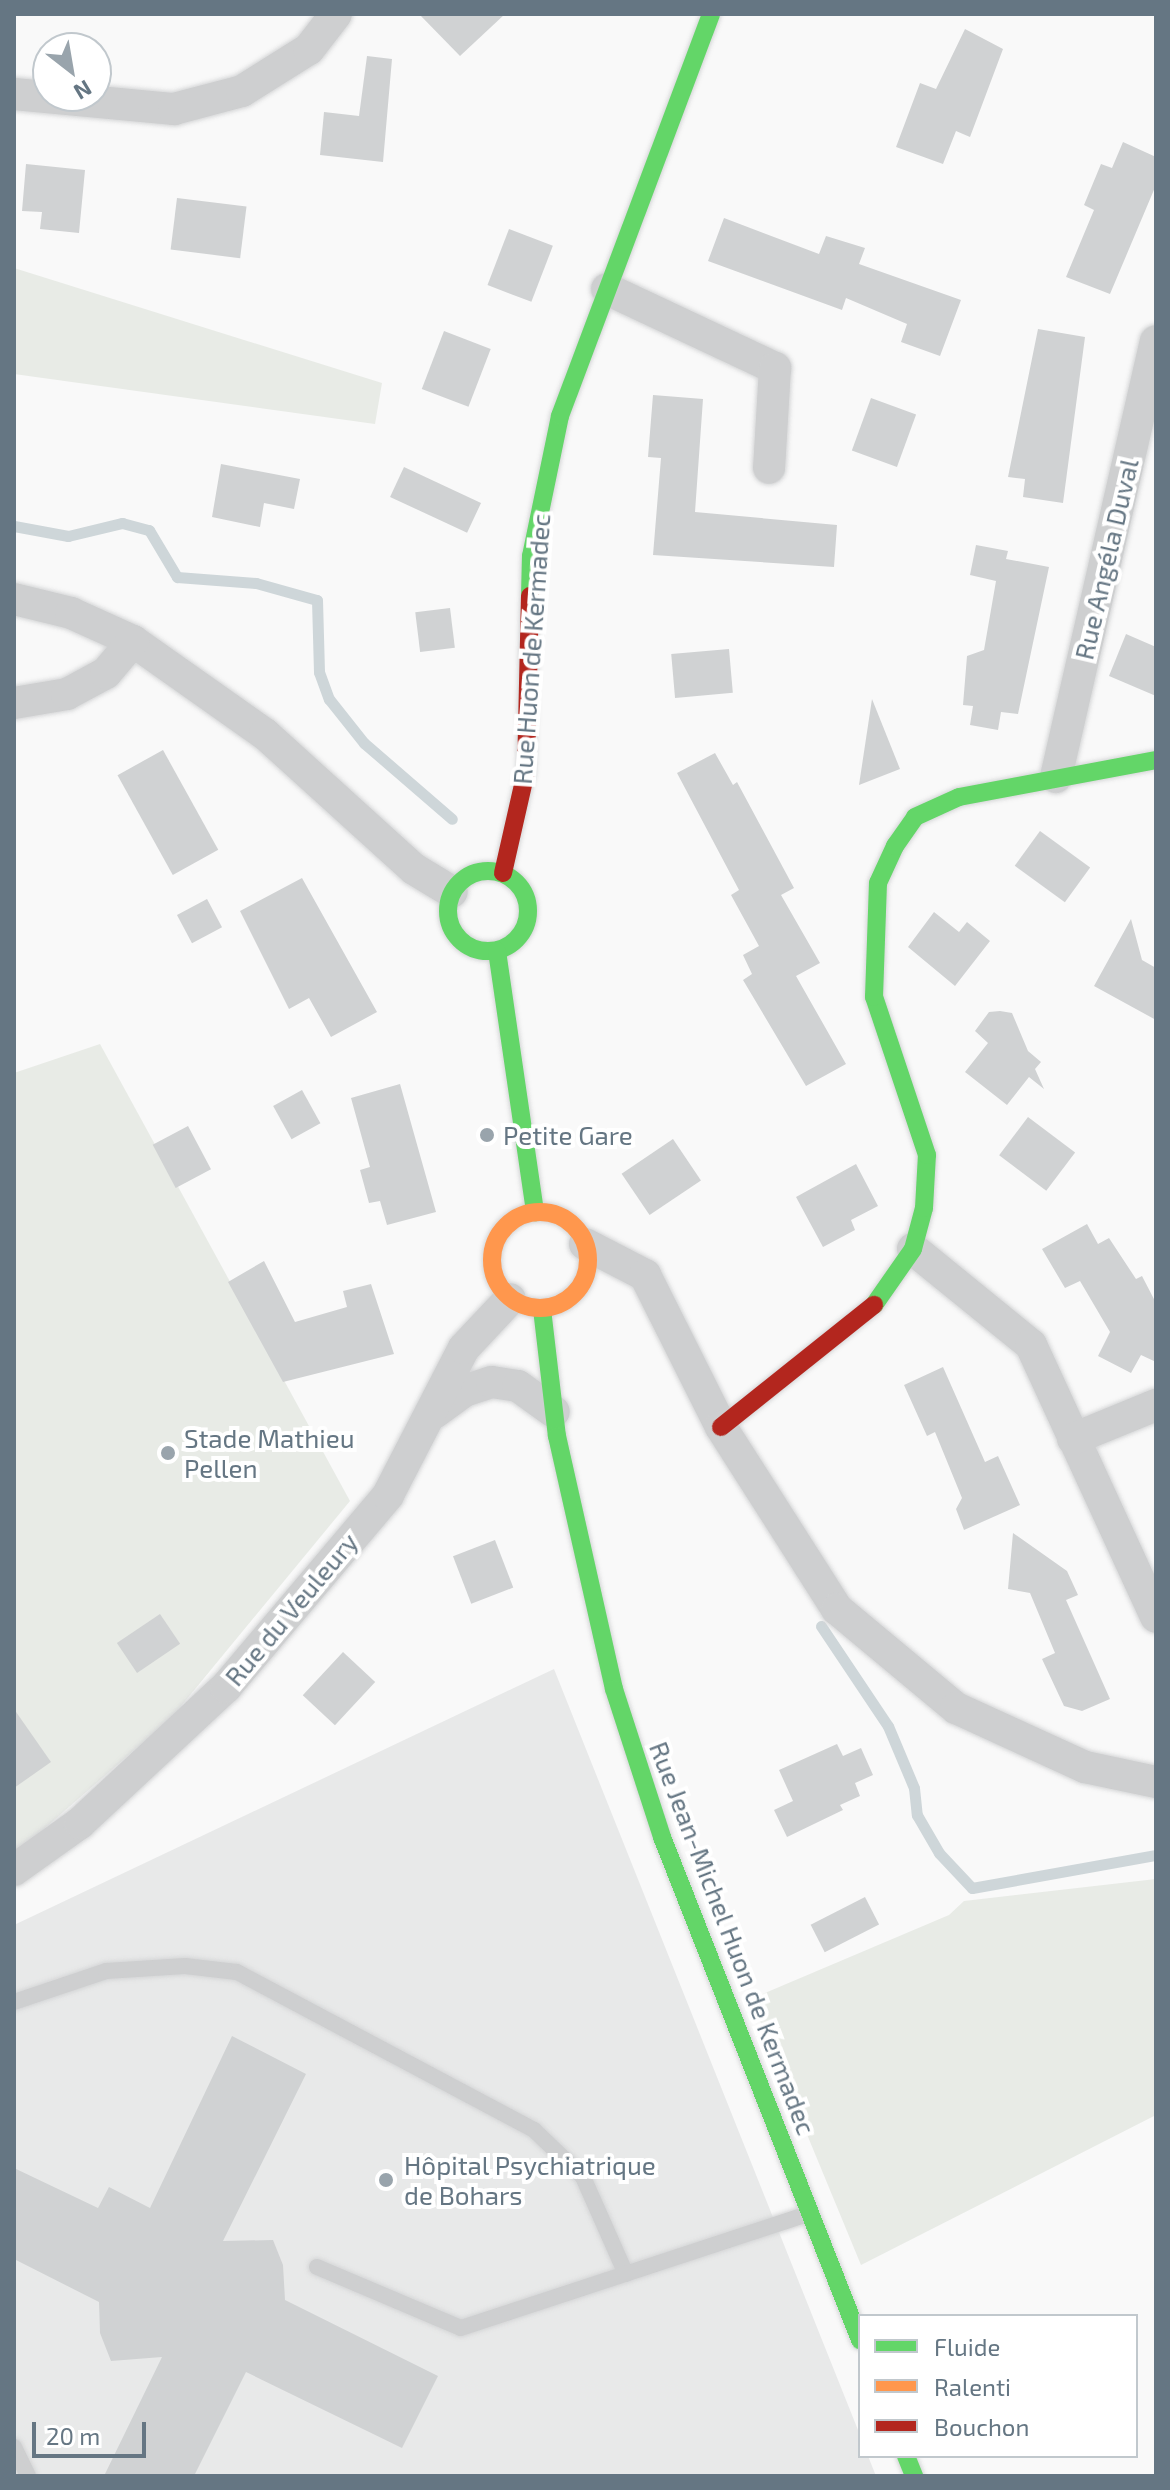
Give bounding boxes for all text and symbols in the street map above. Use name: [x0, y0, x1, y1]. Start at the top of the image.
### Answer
north arrow: [32, 32, 112, 112]
text: N: [70, 76, 97, 106]
street label: Rue Angéla Duval: [1068, 455, 1144, 663]
street label: Rue Huon de Kermadec: [506, 513, 556, 785]
place label: Petite Gare: [503, 1119, 633, 1151]
marker: Petite Gare: [478, 1126, 496, 1144]
place label: Stade Mathieu Pellen: [184, 1422, 355, 1484]
marker: Stade Mathieu Pellen: [159, 1444, 177, 1462]
street label: Rue du Veuleury: [218, 1526, 364, 1692]
street label: Rue Jean-Michel Huon de Kermadec: [643, 1737, 823, 2139]
place label: Hôpital Psychiatrique de Bohars: [404, 2149, 656, 2210]
marker: Hôpital Psychiatrique de Bohars: [375, 2169, 397, 2191]
legend: [858, 2314, 1138, 2458]
text: Fluide: [934, 2332, 1000, 2361]
text: Ralenti: [934, 2372, 1011, 2401]
scale bar: [36, 2406, 150, 2456]
text: Bouchon: [934, 2412, 1029, 2441]
text: 20 m: [46, 2421, 100, 2450]

